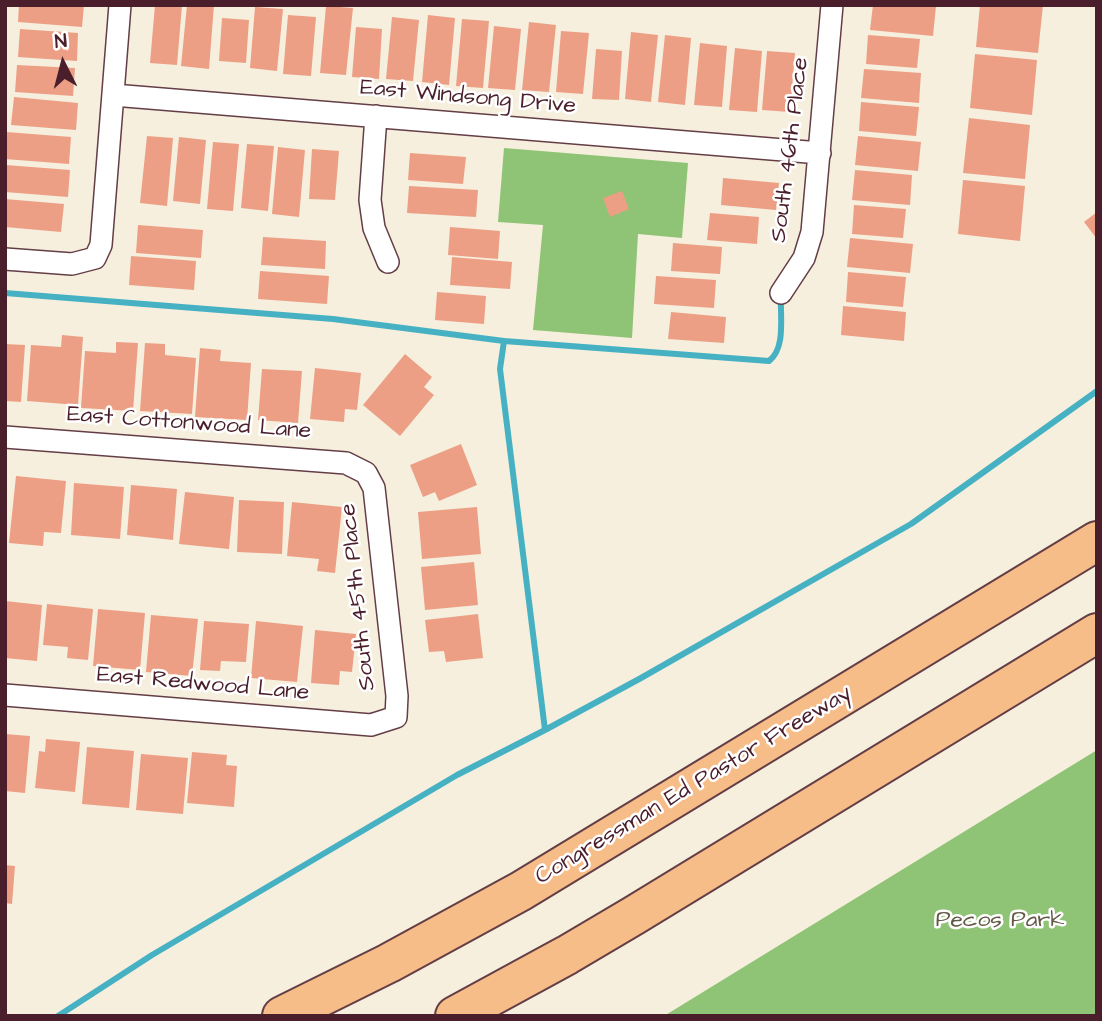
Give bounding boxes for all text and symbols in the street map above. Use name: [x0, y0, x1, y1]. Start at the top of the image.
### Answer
north arrow: [28, 28, 98, 98]
text: N: [53, 28, 68, 56]
street label: South 46th Place: [766, 56, 816, 244]
street label: East Windsong Drive: [359, 75, 577, 121]
street label: East Cottonwood Lane: [66, 402, 312, 446]
street label: South 45th Place: [335, 502, 383, 692]
street label: East Redwood Lane: [96, 662, 310, 708]
street label: Congressman Ed Pastor Freeway: [531, 680, 857, 892]
park label: Pecos Park: [936, 907, 1064, 935]

